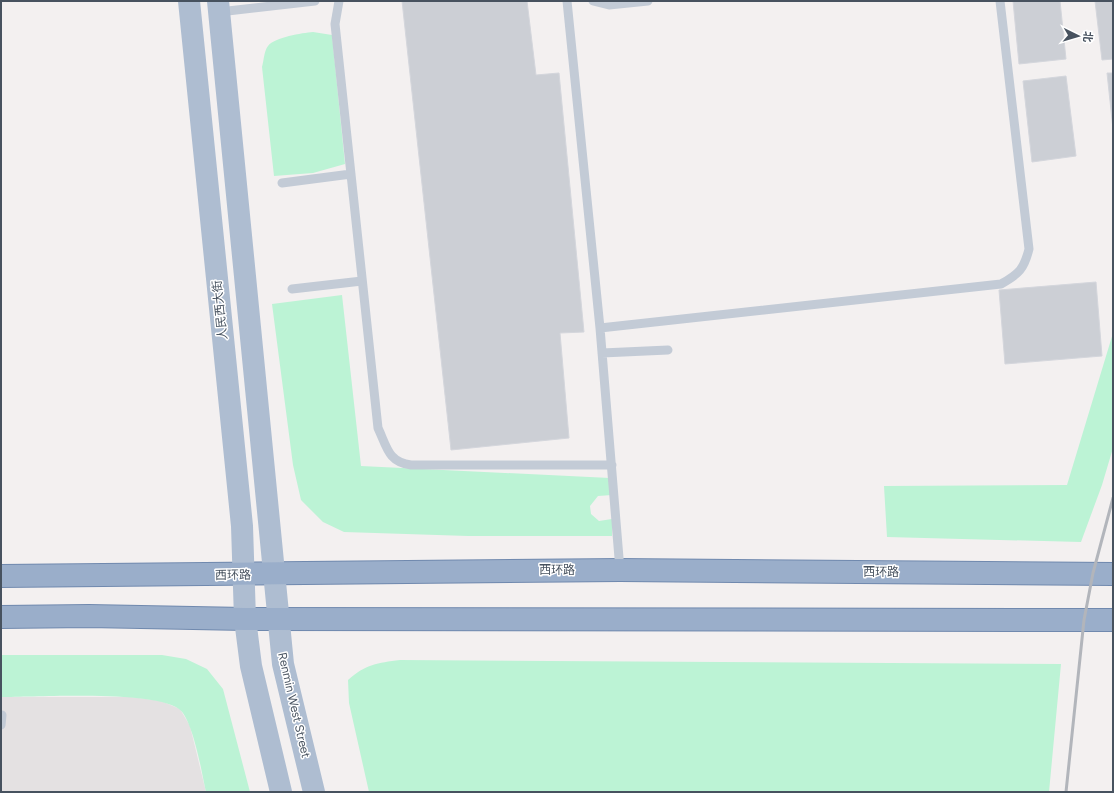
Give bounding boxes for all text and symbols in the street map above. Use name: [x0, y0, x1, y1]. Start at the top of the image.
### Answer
north arrow: [1058, 16, 1098, 56]
text: 北: [1081, 31, 1094, 43]
street label: 人民西大街: [210, 279, 230, 341]
street label: 西环路: [539, 563, 575, 577]
street label: 西环路: [863, 565, 899, 579]
street label: 西环路: [215, 568, 251, 582]
street label: Renmin West Street: [275, 651, 313, 759]

